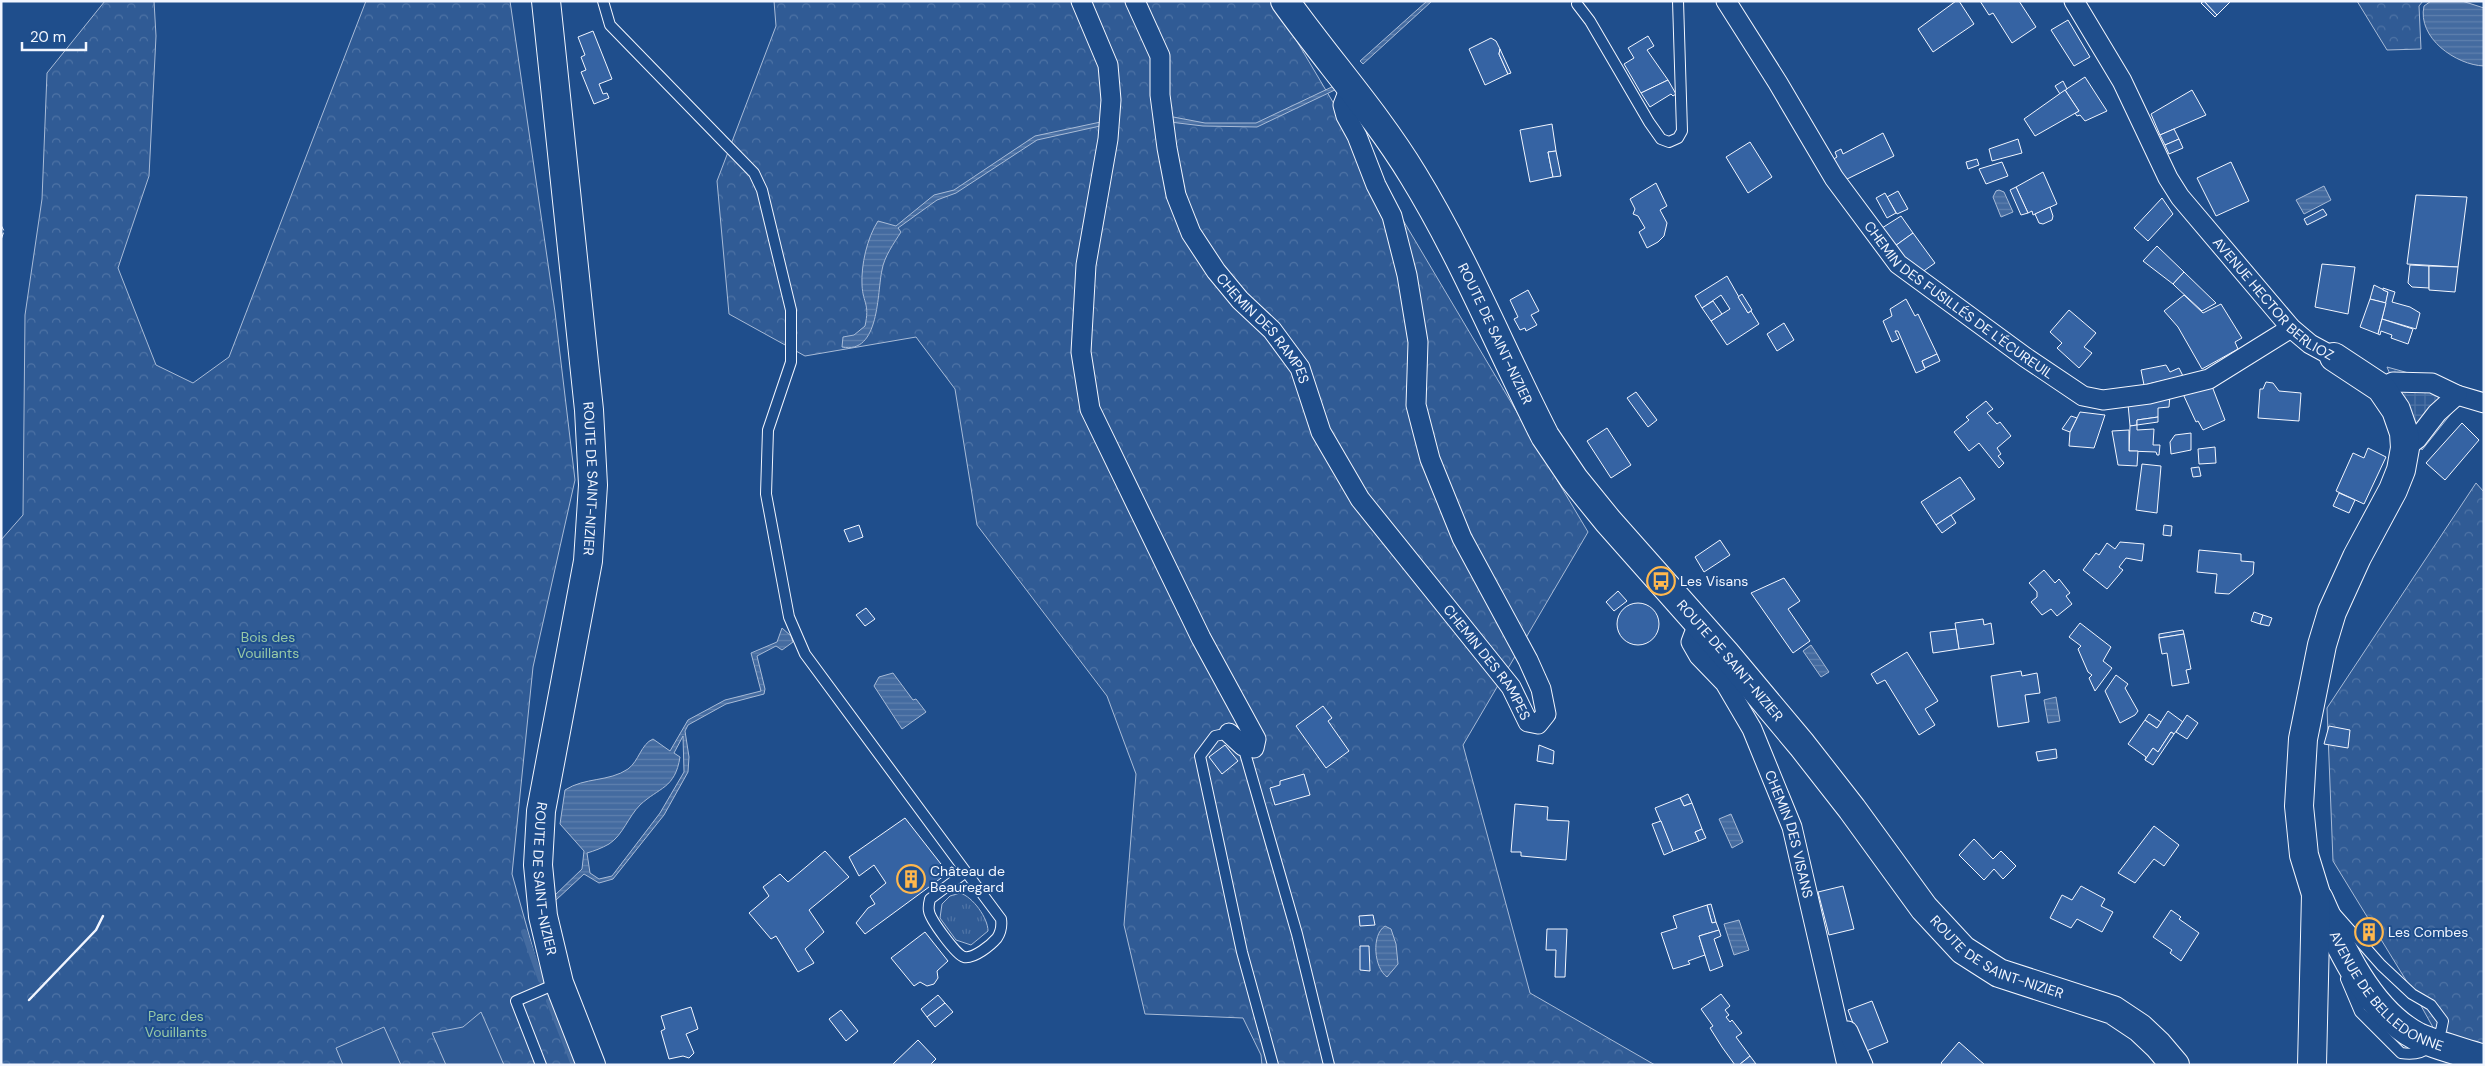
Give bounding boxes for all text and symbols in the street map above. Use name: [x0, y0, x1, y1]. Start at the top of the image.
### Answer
scale bar: [22, 20, 86, 52]
text: 20 m: [30, 27, 66, 47]
street label: CHEMIN DES FUSILLÉS DE L'ÉCUREUIL: [1860, 218, 2057, 383]
street label: AVENUE HECTOR BERLIOZ: [2209, 233, 2337, 364]
street label: ROUTE DE SAINT-NIZIER: [1454, 260, 1537, 407]
street label: CHEMIN DES RAMPES: [1213, 269, 1313, 386]
street label: ROUTE DE SAINT-NIZIER: [579, 401, 602, 556]
bus stop icon: Les Visans: [1646, 566, 1676, 596]
place label: Les Visans: [1680, 572, 1748, 590]
street label: ROUTE DE SAINT-NIZIER: [1673, 596, 1787, 725]
street label: CHEMIN DES RAMPES: [1439, 601, 1535, 723]
park label: Bois des Vouillants: [237, 628, 299, 662]
street label: CHEMIN DES VISANS: [1761, 767, 1817, 900]
street label: ROUTE DE SAINT-NIZIER: [529, 800, 561, 957]
place label: Château de Beauregard: [930, 862, 1005, 896]
building icon: Château de Beauregard: [896, 864, 926, 894]
street label: ROUTE DE SAINT-NIZIER: [1926, 912, 2066, 1002]
building icon: Les Combes: [2354, 917, 2384, 947]
place label: Les Combes: [2388, 923, 2468, 941]
street label: AVENUE DE BELLEDONNE: [2326, 928, 2446, 1055]
park label: Parc des Vouillants: [145, 1007, 207, 1041]

